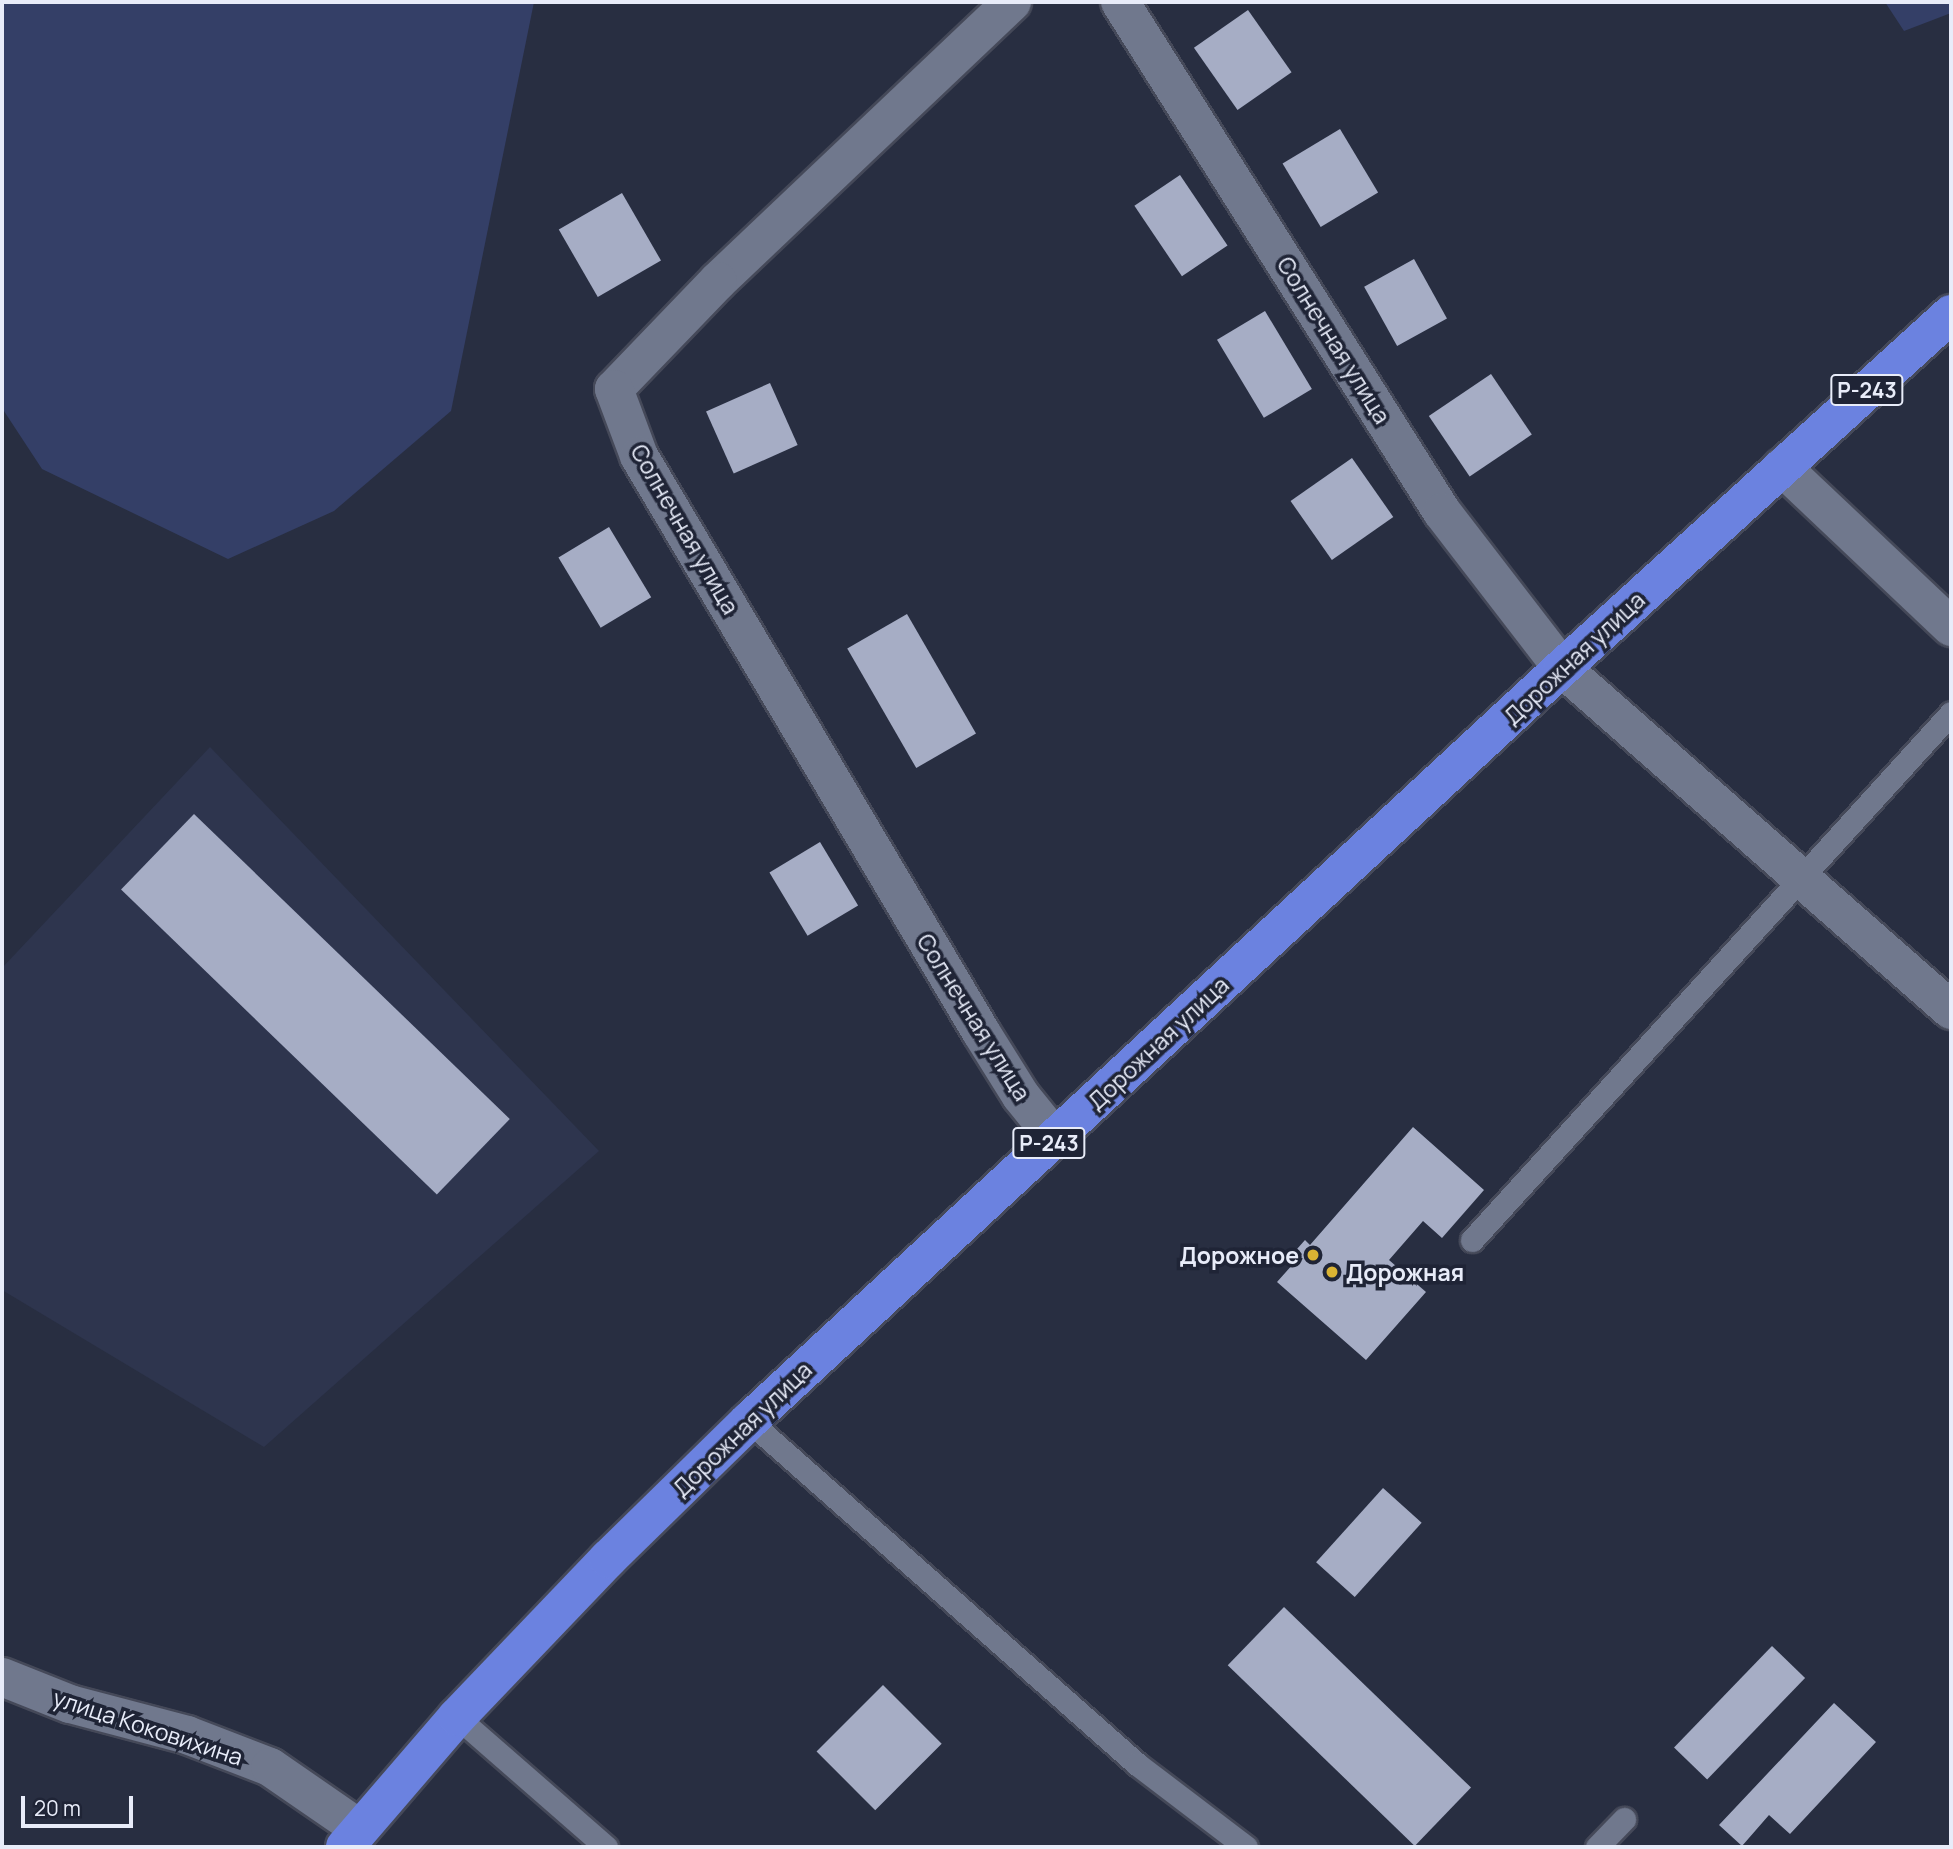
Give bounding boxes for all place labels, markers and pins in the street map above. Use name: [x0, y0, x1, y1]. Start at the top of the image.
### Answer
place label: Дорожное: [1180, 1241, 1299, 1269]
marker: Дорожное: [1305, 1247, 1321, 1263]
place label: Дорожная: [1346, 1258, 1464, 1286]
marker: Дорожная: [1324, 1264, 1340, 1280]

